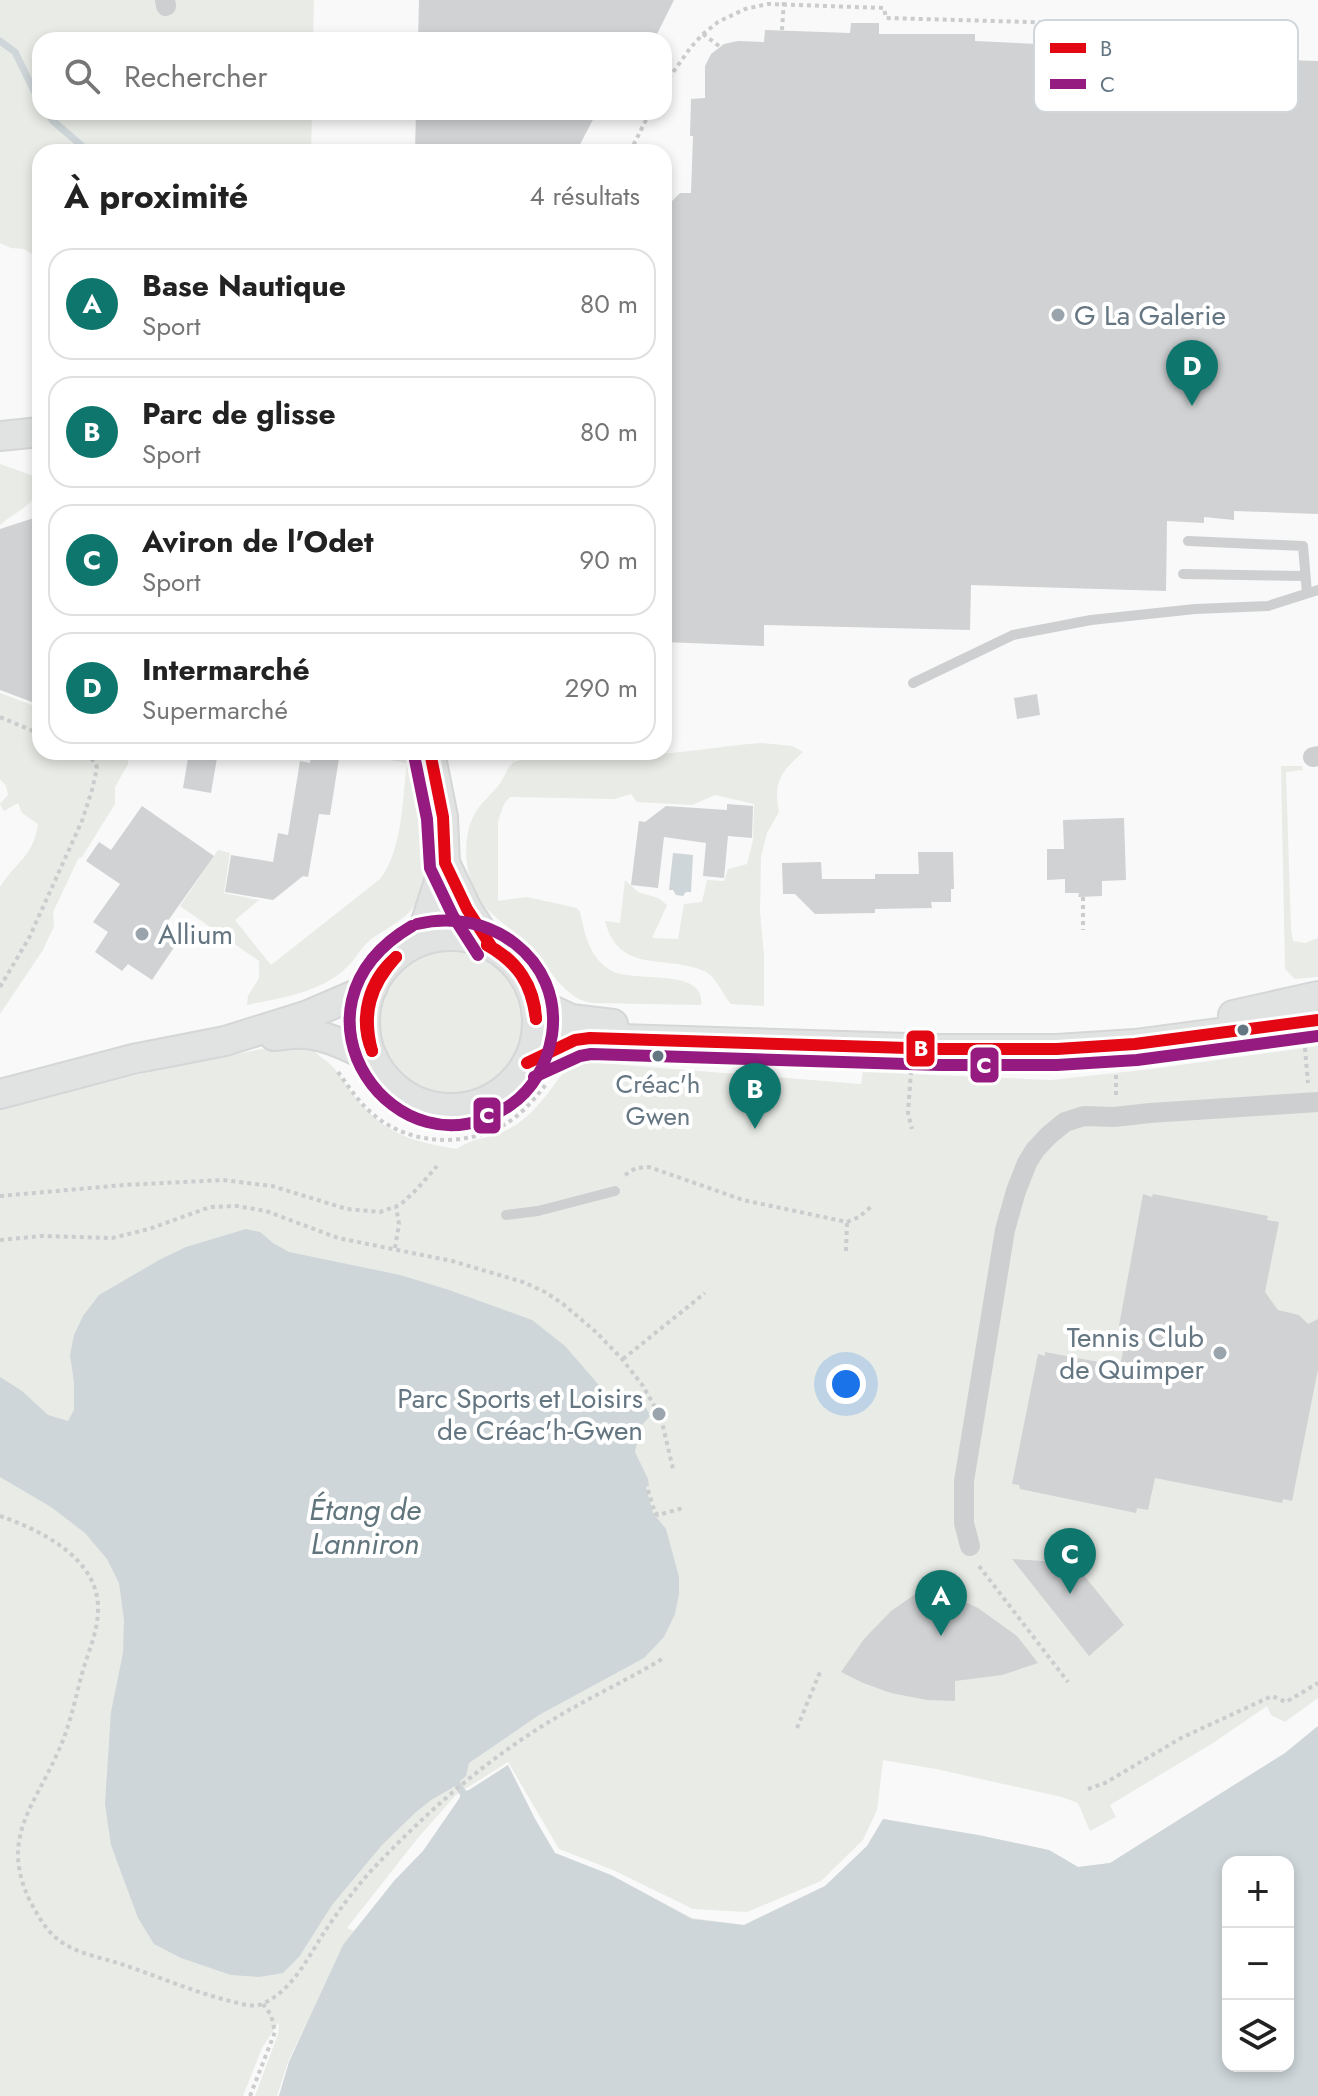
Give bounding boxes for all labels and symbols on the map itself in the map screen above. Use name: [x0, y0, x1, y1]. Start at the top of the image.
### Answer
legend: [1034, 20, 1298, 112]
text: B: [1100, 32, 1112, 64]
text: C: [1100, 68, 1115, 100]
place label: G La Galerie: [1074, 295, 1226, 336]
marker: G La Galerie: [1049, 306, 1067, 324]
pin: D: [1166, 340, 1218, 406]
place label: Allium: [158, 914, 233, 955]
marker: Allium: [133, 925, 151, 943]
unlabelled marker: [1235, 1022, 1251, 1038]
line badge: B: [905, 1029, 936, 1068]
text: B: [914, 1032, 928, 1064]
line badge: C: [969, 1046, 1000, 1084]
marker: Créac'h Gwen: [650, 1048, 666, 1064]
text: C: [976, 1049, 992, 1081]
pin: B: [729, 1063, 781, 1129]
place label: Créac'h Gwen: [616, 1065, 700, 1135]
line badge: C: [472, 1096, 502, 1135]
text: C: [479, 1099, 495, 1131]
place label: Tennis Club de Quimper: [1059, 1317, 1204, 1390]
marker: Tennis Club de Quimper: [1211, 1344, 1229, 1362]
your location: [826, 1364, 866, 1404]
place label: Parc Sports et Loisirs de Créac'h-Gwen: [397, 1378, 643, 1451]
marker: Parc Sports et Loisirs de Créac'h-Gwen: [650, 1405, 668, 1423]
water label: Étang de Lanniron: [309, 1488, 421, 1565]
pin: C: [1044, 1528, 1096, 1594]
pin: A: [915, 1570, 967, 1636]

